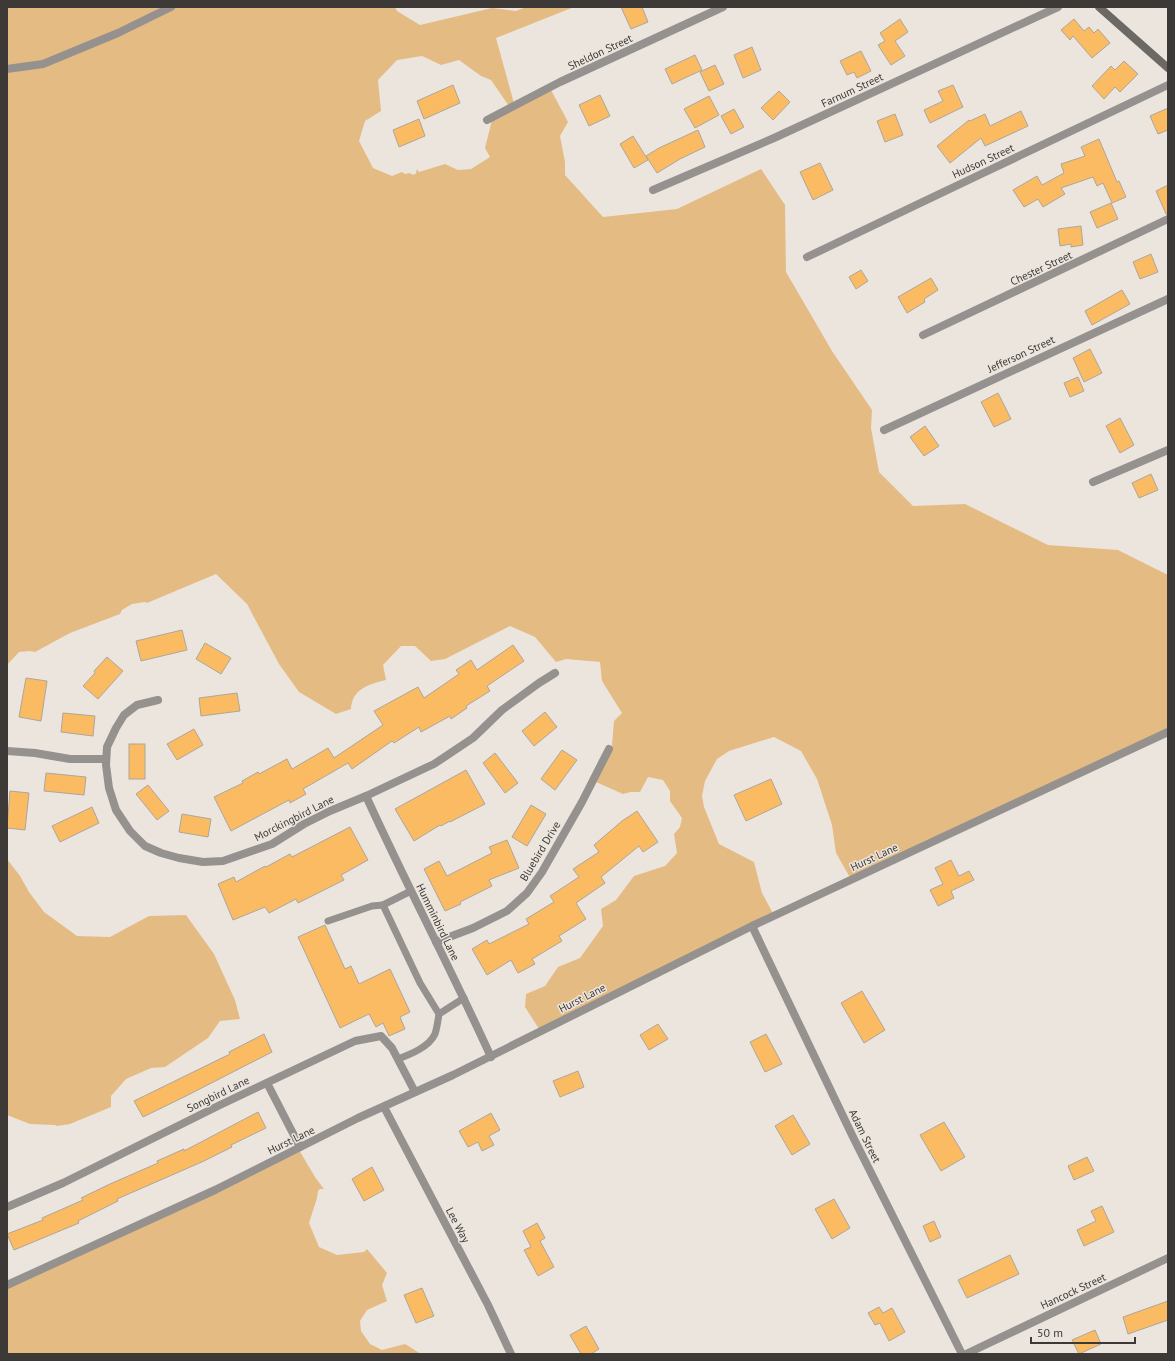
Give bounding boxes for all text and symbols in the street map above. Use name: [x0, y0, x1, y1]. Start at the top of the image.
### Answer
street label: Sheldon Street: [566, 31, 635, 73]
street label: Farnum Street: [819, 69, 885, 110]
street label: Hudson Street: [950, 140, 1016, 181]
street label: Chester Street: [1008, 247, 1074, 288]
street label: Jefferson Street: [984, 332, 1057, 376]
street label: Morckingbird Lane: [252, 792, 337, 844]
street label: Bluebird Drive: [517, 818, 564, 883]
street label: Hurst Lane: [848, 840, 900, 874]
street label: Humminbird Lane: [413, 881, 463, 963]
street label: Hurst Lane: [556, 980, 608, 1016]
street label: Songbird Lane: [185, 1073, 252, 1115]
street label: Adam Street: [846, 1107, 884, 1165]
street label: Hurst Lane: [265, 1122, 317, 1157]
street label: Lee Way: [443, 1205, 474, 1246]
street label: Hancock Street: [1038, 1270, 1108, 1312]
scale bar: [1031, 1319, 1135, 1345]
text: 50 m: [1037, 1325, 1063, 1340]

